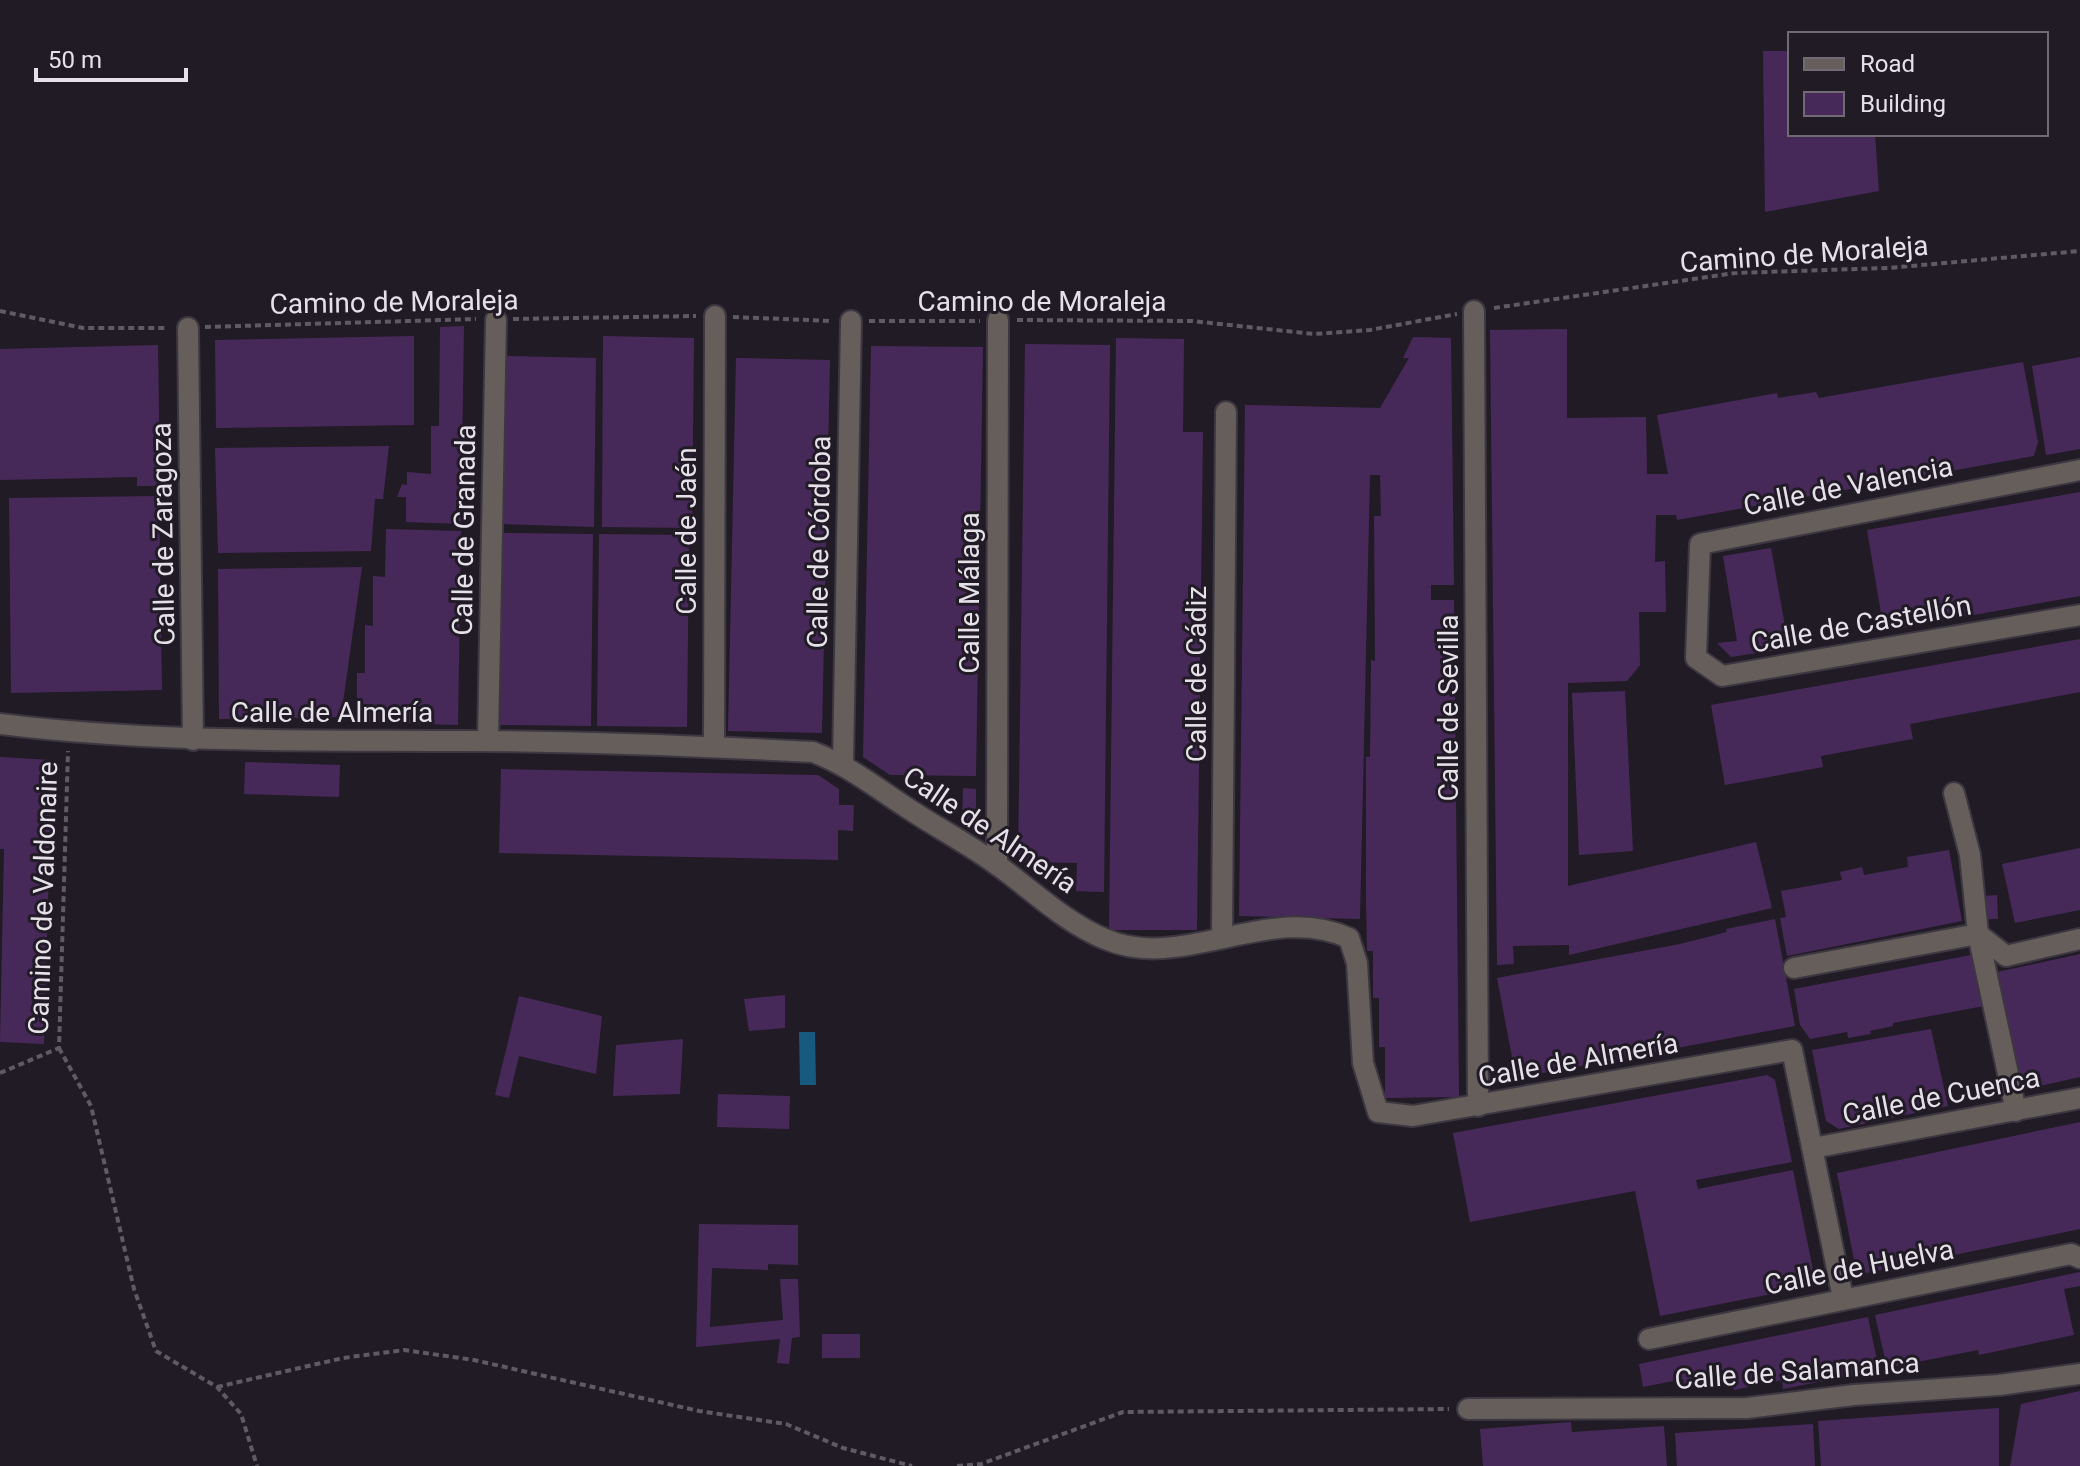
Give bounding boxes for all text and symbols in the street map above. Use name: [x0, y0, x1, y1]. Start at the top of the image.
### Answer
scale bar: [36, 32, 186, 82]
legend: [1788, 32, 2048, 136]
text: 50 m: [48, 46, 102, 74]
text: Road: [1860, 50, 1915, 78]
text: Building: [1860, 90, 1946, 118]
street label: Camino de Moraleja: [1679, 229, 1929, 279]
street label: Camino de Moraleja: [269, 283, 519, 321]
street label: Camino de Moraleja: [918, 285, 1166, 318]
street label: Calle de Zaragoza: [145, 422, 181, 646]
street label: Calle de Granada: [446, 424, 482, 636]
street label: Calle de Córdoba: [801, 435, 837, 649]
street label: Calle de Jaén: [670, 447, 703, 615]
street label: Calle de Valencia: [1740, 450, 1956, 522]
street label: Calle Málaga: [953, 512, 986, 674]
street label: Calle de Cádiz: [1180, 586, 1213, 762]
street label: Calle de Castellón: [1748, 588, 1974, 660]
street label: Calle de Sevilla: [1432, 615, 1465, 801]
street label: Calle de Almería: [231, 696, 433, 729]
street label: Calle de Almería: [897, 760, 1083, 900]
street label: Camino de Valdonaire: [22, 761, 64, 1035]
street label: Calle de Almería: [1475, 1026, 1681, 1094]
street label: Calle de Cuenca: [1840, 1061, 2042, 1131]
street label: Calle de Huelva: [1762, 1232, 1956, 1302]
street label: Calle de Salamanca: [1673, 1346, 1921, 1396]

